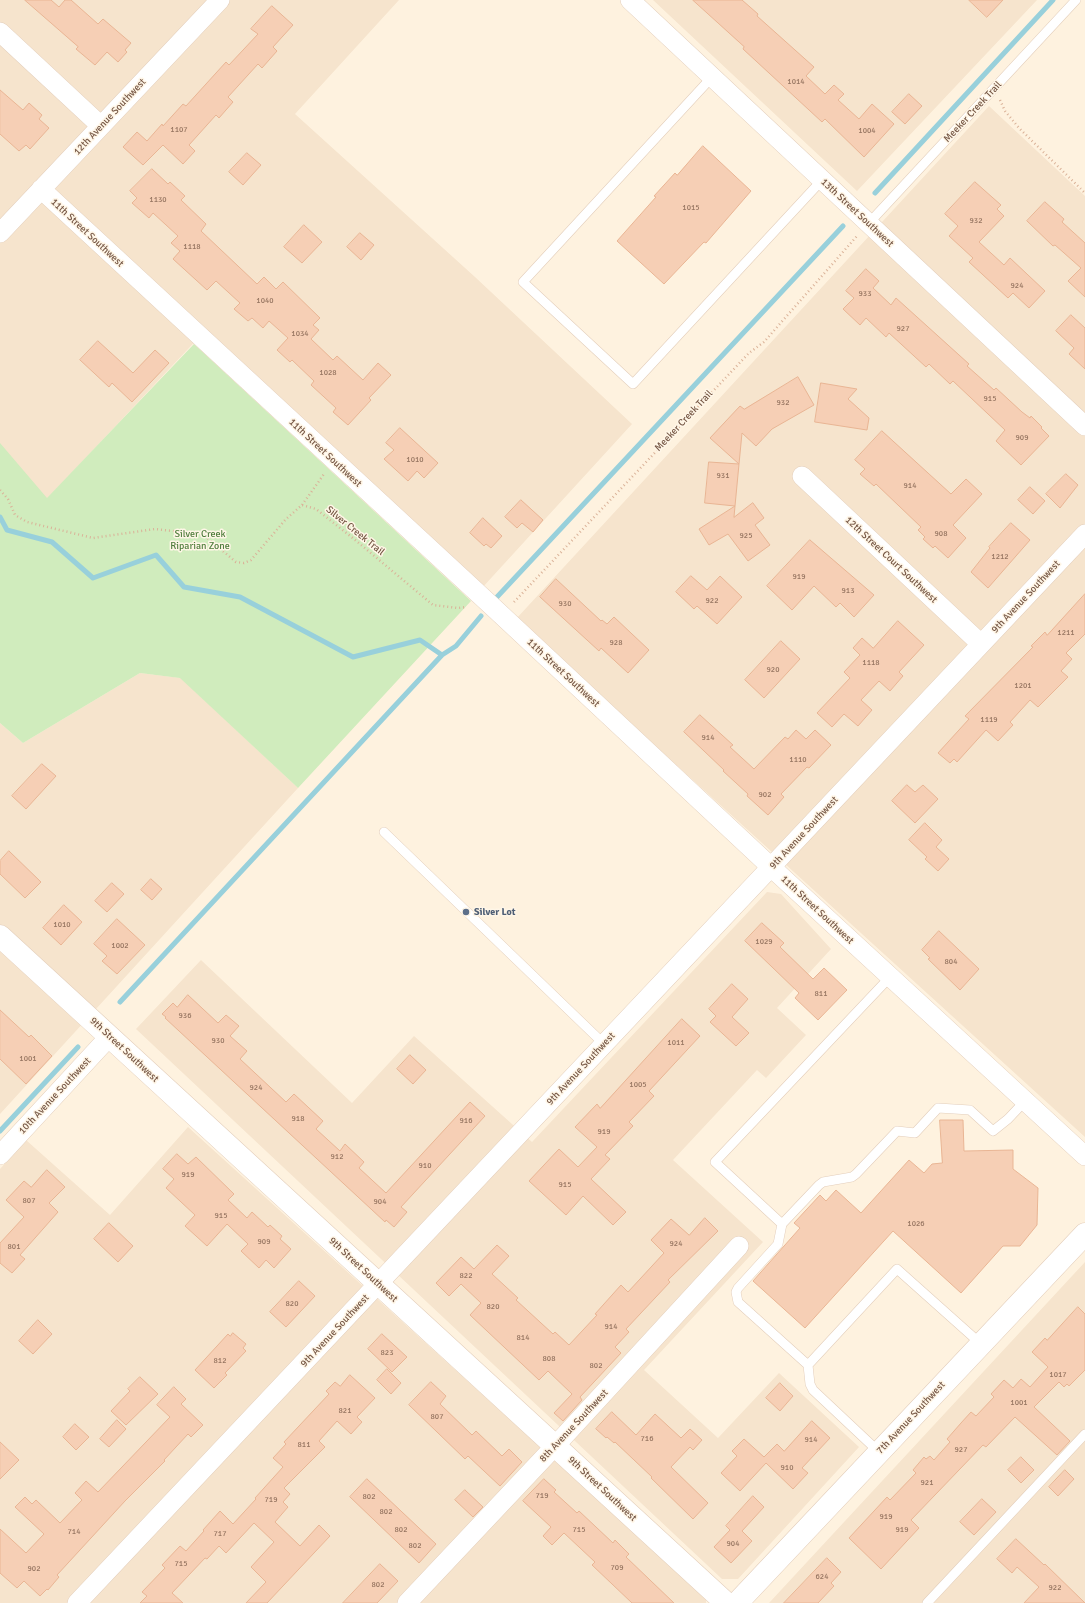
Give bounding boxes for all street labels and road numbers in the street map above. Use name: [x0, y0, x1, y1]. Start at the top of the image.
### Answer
street label: 12th Avenue Southwest: [71, 76, 149, 158]
street label: Meeker Creek Trail: [942, 79, 1004, 145]
street label: 13th Street Southwest: [818, 176, 896, 250]
street label: 11th Street Southwest: [48, 196, 126, 270]
street label: Meeker Creek Trail: [653, 388, 715, 454]
street label: 11th Street Southwest: [286, 416, 364, 490]
street label: Silver Creek Trail: [323, 504, 387, 558]
street label: 12th Street Court Southwest: [843, 514, 939, 606]
street label: 9th Avenue Southwest: [989, 558, 1063, 636]
street label: 11th Street Southwest: [524, 636, 602, 710]
street label: 9th Avenue Southwest: [767, 794, 841, 872]
street label: 11th Street Southwest: [778, 873, 856, 947]
street label: 9th Street Southwest: [87, 1015, 161, 1085]
street label: 9th Avenue Southwest: [544, 1030, 618, 1108]
street label: 10th Avenue Southwest: [16, 1055, 94, 1137]
street label: 9th Street Southwest: [326, 1235, 400, 1305]
street label: 9th Avenue Southwest: [298, 1292, 372, 1370]
street label: 7th Avenue Southwest: [874, 1379, 948, 1457]
street label: 8th Avenue Southwest: [537, 1387, 611, 1465]
street label: 9th Street Southwest: [565, 1454, 639, 1524]

